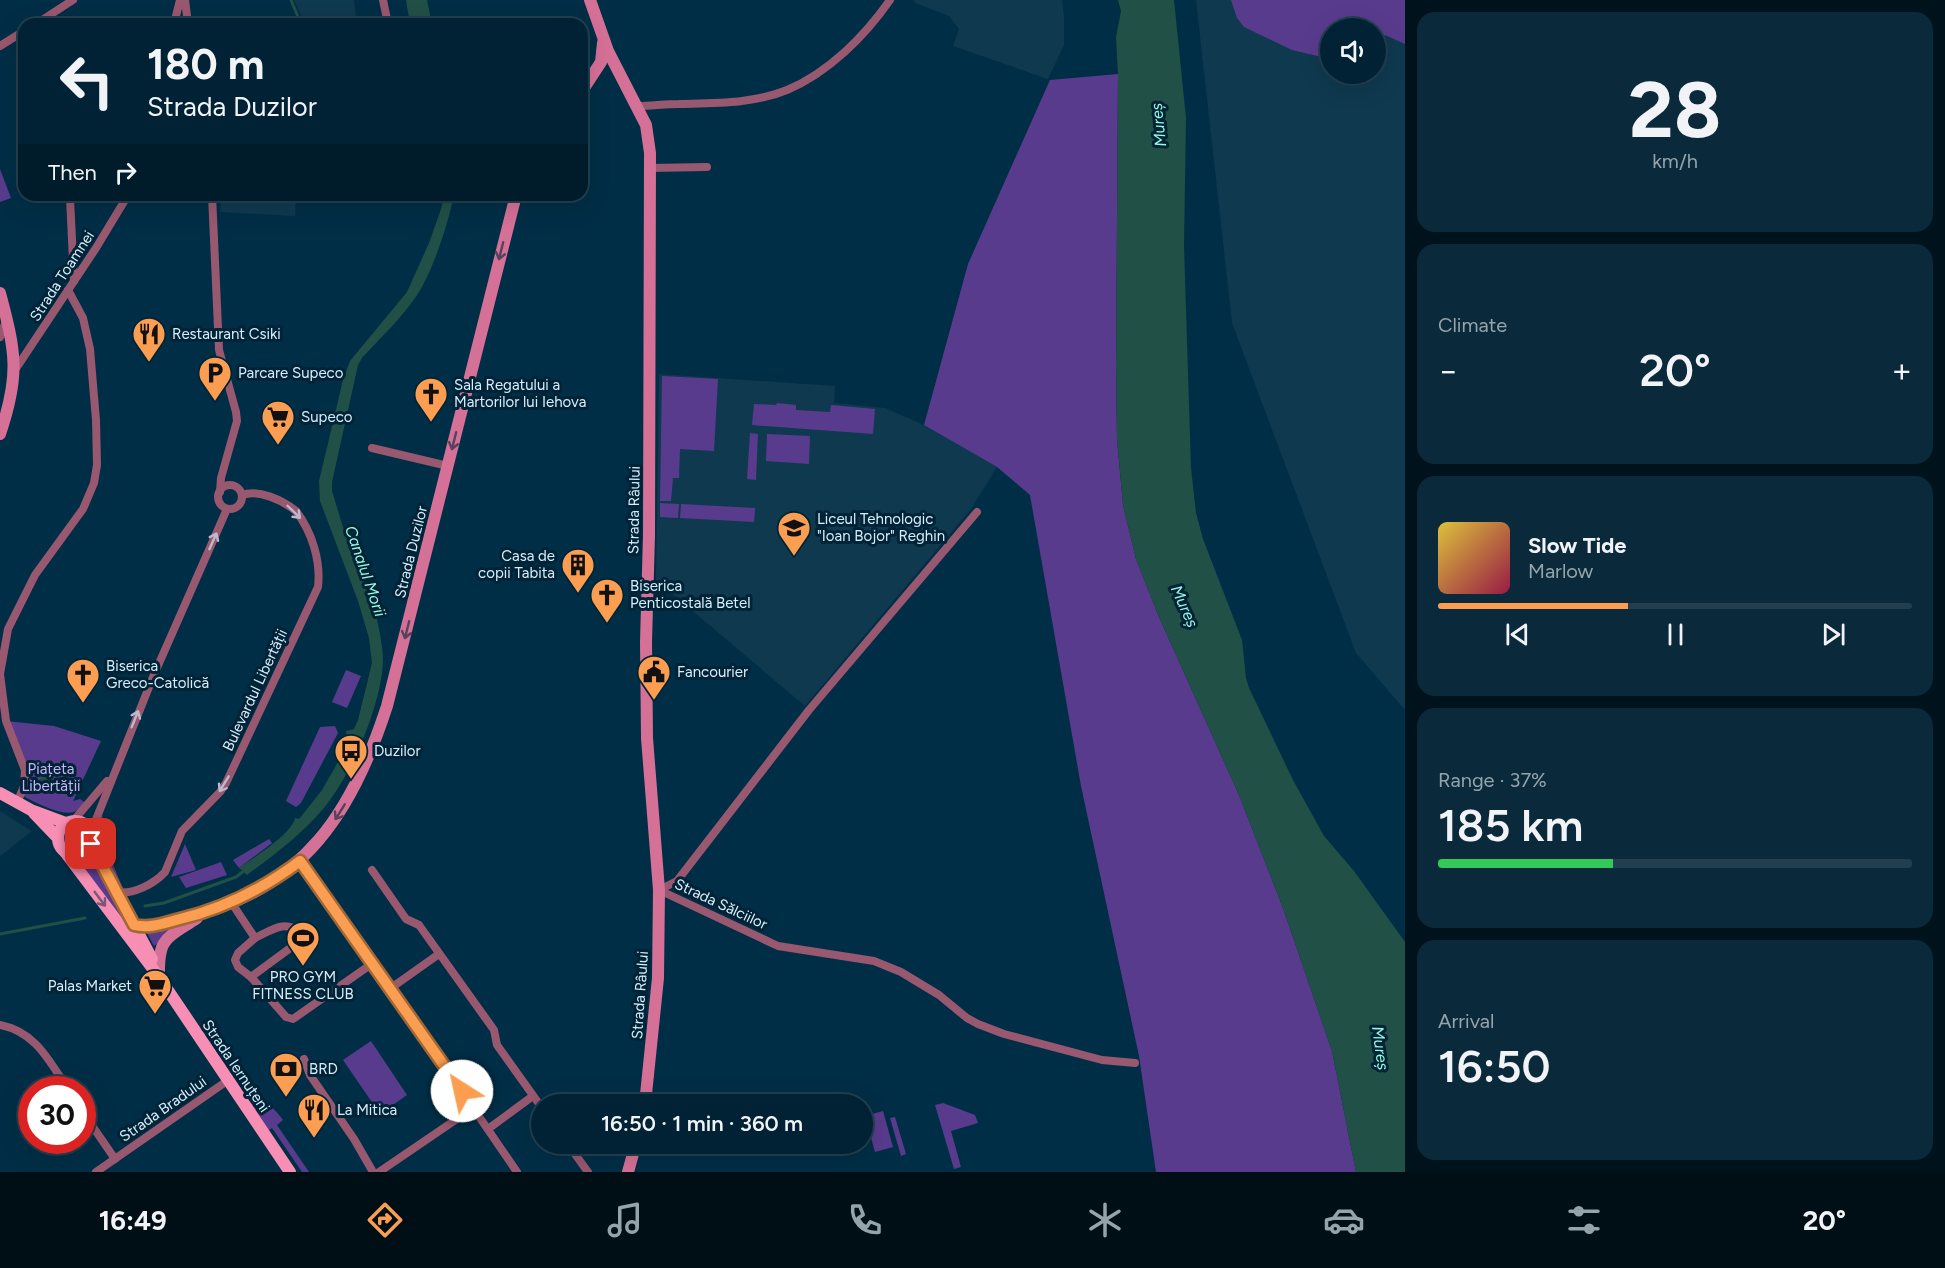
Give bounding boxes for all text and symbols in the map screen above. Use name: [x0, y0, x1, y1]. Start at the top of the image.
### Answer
map controls: [1320, 18, 1386, 84]
button: sound: [1320, 18, 1386, 84]
text: 180 m: [147, 39, 264, 90]
icon: left: [48, 42, 126, 120]
text: 28: [1629, 63, 1721, 157]
text: Strada Duzilor: [147, 90, 317, 123]
water label: Mureș: [1147, 102, 1170, 148]
text: km/h: [1652, 149, 1698, 173]
icon: right: [109, 156, 142, 189]
text: Then: [48, 159, 97, 186]
street label: Strada Toamnei: [26, 227, 98, 325]
one-way arrow: [495, 242, 507, 261]
text: Climate: [1438, 313, 1507, 337]
restaurant icon: Restaurant Csiki: [131, 316, 167, 363]
place label: Restaurant Csiki: [172, 325, 281, 343]
text: 20°: [1639, 343, 1711, 397]
text: −: [1438, 351, 1459, 390]
text: +: [1891, 351, 1912, 390]
parking icon: Parcare Supeco: [197, 355, 233, 402]
place label: Parcare Supeco: [238, 364, 344, 382]
church icon: Sala Regatului a Martorilor lui Iehova: [413, 376, 449, 423]
place label: Sala Regatului a Martorilor lui Iehova: [454, 376, 586, 411]
supermarket icon: Supeco: [260, 399, 296, 446]
place label: Supeco: [301, 408, 353, 426]
one-way arrow: [448, 431, 460, 450]
street label: Strada Râului: [624, 466, 644, 554]
one-way arrow: [286, 504, 301, 519]
street label: Strada Duzilor: [391, 504, 431, 600]
school or university icon: Liceul Tehnologic "Ioan Bojor" Reghin: [776, 510, 812, 557]
place label: Liceul Tehnologic "Ioan Bojor" Reghin: [817, 510, 945, 545]
water label: Canalul Morii: [341, 523, 390, 619]
one-way arrow: [208, 532, 219, 550]
text: Slow Tide: [1528, 532, 1627, 559]
place label: Casa de copii Tabita: [478, 547, 555, 582]
building icon: Casa de copii Tabita: [560, 547, 596, 594]
text: Marlow: [1528, 559, 1593, 583]
church icon: Biserica Penticostală Betel: [589, 577, 625, 624]
place label: Biserica Penticostală Betel: [630, 577, 750, 612]
water label: Mureș: [1167, 582, 1202, 631]
icon: previous: [1501, 618, 1534, 651]
icon: pause: [1659, 618, 1692, 651]
icon: next: [1817, 618, 1850, 651]
one-way arrow: [401, 620, 413, 639]
street label: Bulevardul Libertății: [219, 626, 291, 754]
public building icon: Fancourier: [636, 654, 672, 701]
church icon: Biserica Greco-Catolică: [65, 657, 101, 704]
place label: Biserica Greco-Catolică: [106, 657, 209, 692]
place label: Fancourier: [677, 663, 748, 681]
one-way arrow: [130, 711, 141, 729]
bus stop icon: Duzilor: [333, 733, 369, 780]
place label: Duzilor: [374, 742, 421, 760]
park label: Piațeta Libertății: [21, 760, 81, 795]
text: Range · 37%: [1438, 768, 1547, 792]
one-way arrow: [218, 775, 230, 792]
text: 185 km: [1438, 798, 1583, 852]
one-way arrow: [333, 803, 345, 820]
pin: [65, 818, 116, 869]
icon: arrive: [74, 827, 107, 860]
street label: Strada Sălciilor: [672, 875, 770, 933]
one-way arrow: [94, 890, 106, 906]
sports icon: PRO GYM FITNESS CLUB: [285, 920, 321, 967]
street label: Strada Râului: [628, 950, 652, 1040]
supermarket icon: Palas Market: [137, 968, 173, 1015]
place label: PRO GYM FITNESS CLUB: [252, 968, 354, 1003]
place label: Palas Market: [48, 977, 132, 995]
text: Arrival: [1438, 1009, 1494, 1033]
street label: Strada Iernuțeni: [198, 1016, 274, 1116]
water label: Mureș: [1368, 1025, 1393, 1072]
text: 16:50: [1438, 1039, 1550, 1093]
bank icon: BRD: [268, 1051, 304, 1098]
position arrow: [430, 1059, 494, 1123]
place label: BRD: [309, 1060, 338, 1078]
street label: Strada Bradului: [116, 1072, 210, 1146]
speed limit sign: 30: [18, 1076, 96, 1154]
restaurant icon: La Mitica: [296, 1092, 332, 1139]
place label: La Mitica: [337, 1101, 397, 1119]
text: 16:50 · 1 min · 360 m: [601, 1110, 803, 1137]
icon: directions: [364, 1199, 406, 1241]
icon: music: [604, 1199, 646, 1241]
icon: phone: [844, 1199, 886, 1241]
icon: climate: [1084, 1199, 1126, 1241]
icon: car: [1323, 1199, 1365, 1241]
icon: filters: [1563, 1199, 1605, 1241]
text: 16:49: [99, 1204, 167, 1237]
text: 20°: [1803, 1204, 1846, 1237]

